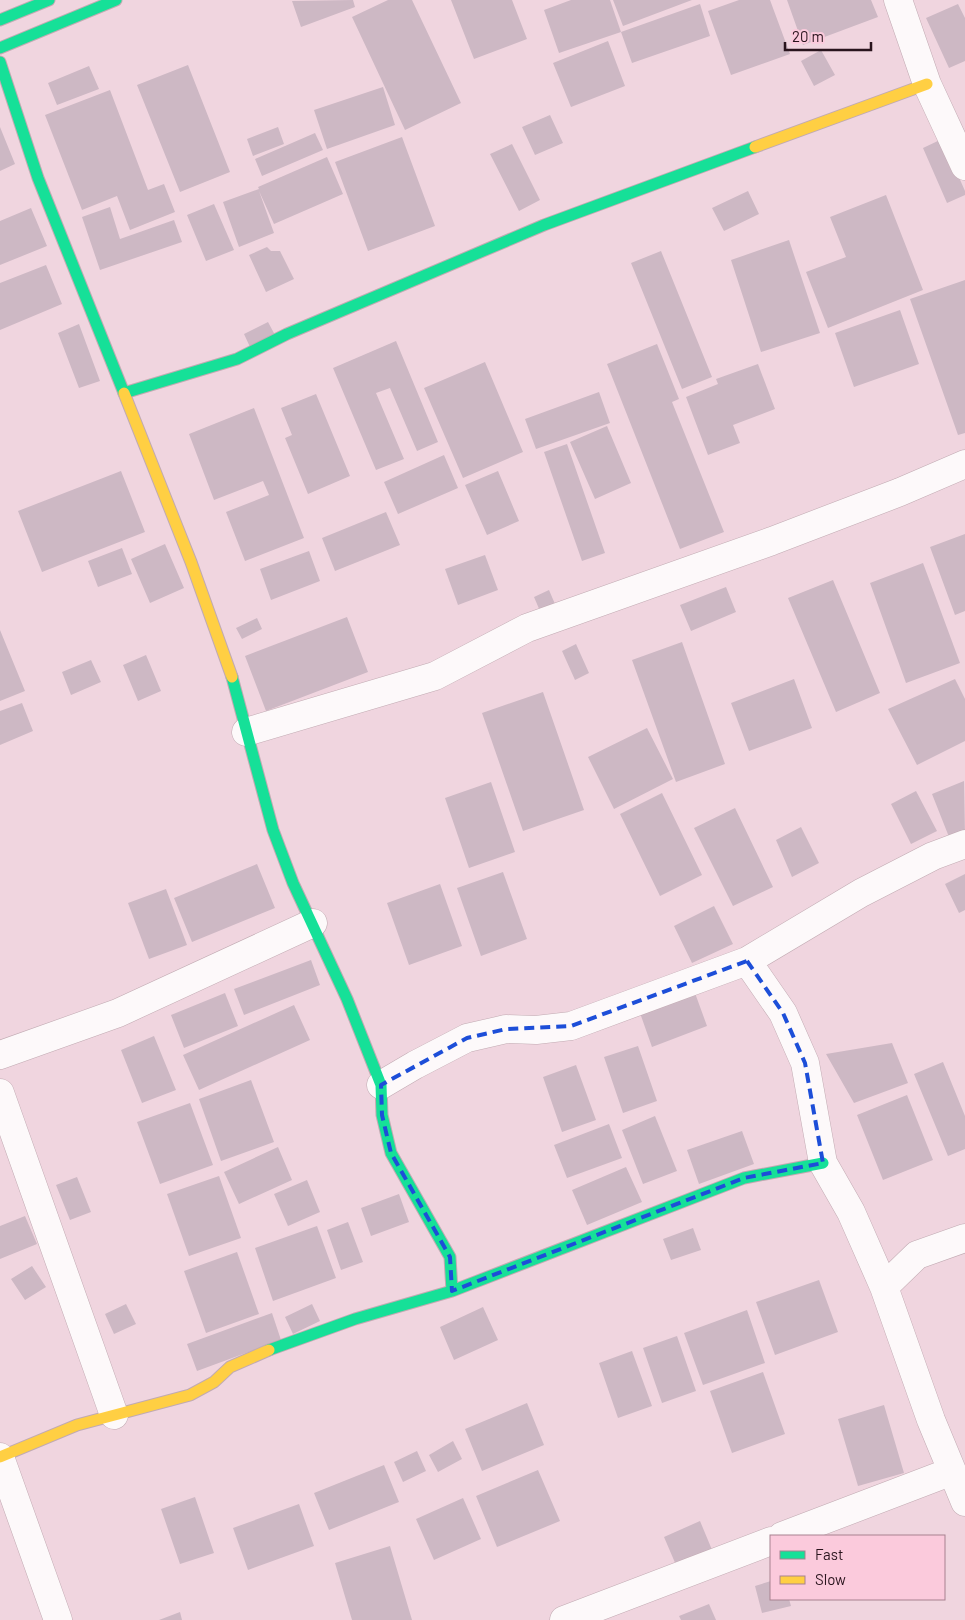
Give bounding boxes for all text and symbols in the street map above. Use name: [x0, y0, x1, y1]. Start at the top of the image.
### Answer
scale bar: [785, 20, 871, 52]
text: 20 m: [792, 27, 824, 45]
legend: [770, 1535, 945, 1600]
text: Fast: [815, 1545, 843, 1563]
text: Slow: [815, 1570, 846, 1588]

